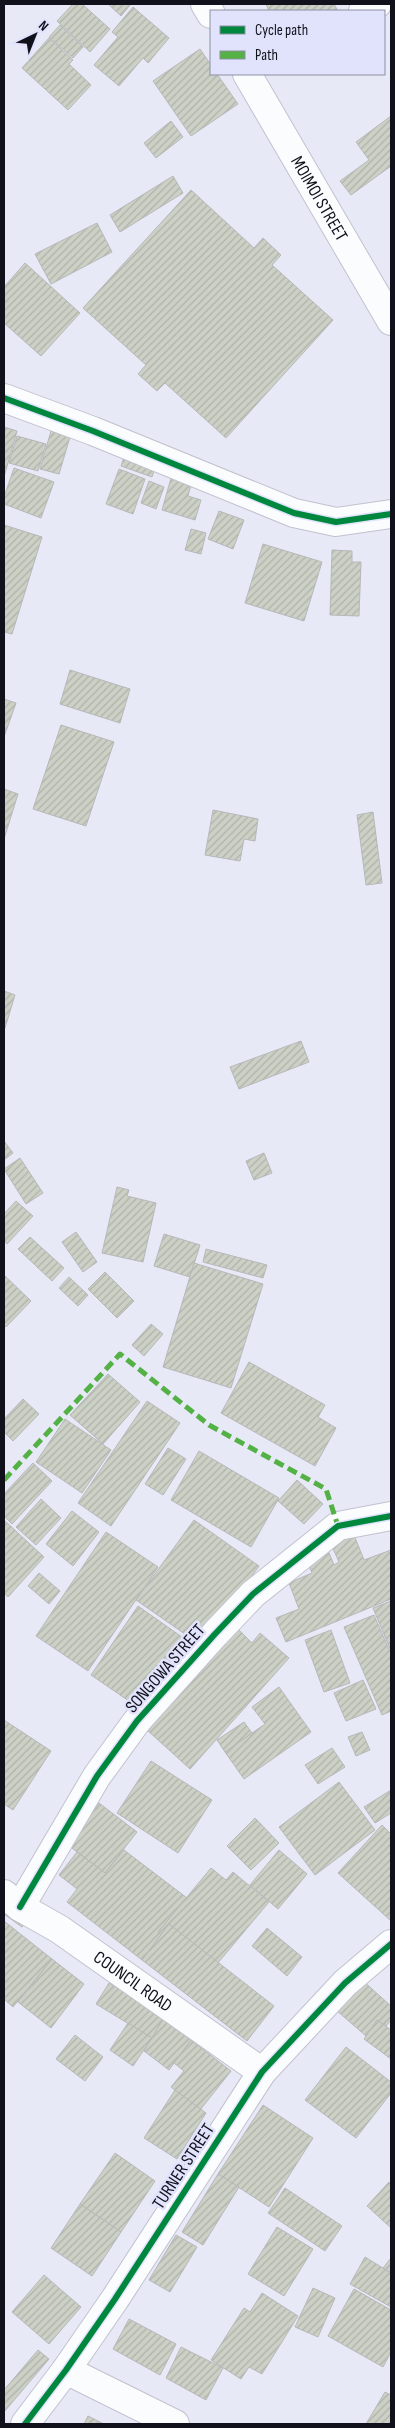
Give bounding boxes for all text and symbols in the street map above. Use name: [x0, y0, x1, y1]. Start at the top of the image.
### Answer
north arrow: [10, 10, 60, 60]
legend: [210, 10, 385, 75]
text: N: [35, 17, 52, 35]
text: Cycle path: [255, 21, 308, 40]
text: Path: [255, 46, 278, 65]
street label: MOIMOI STREET: [286, 152, 352, 245]
street label: SONGOWA STREET: [121, 1620, 210, 1717]
street label: COUNCIL ROAD: [89, 1947, 176, 2016]
street label: TURNER STREET: [148, 2120, 219, 2213]

